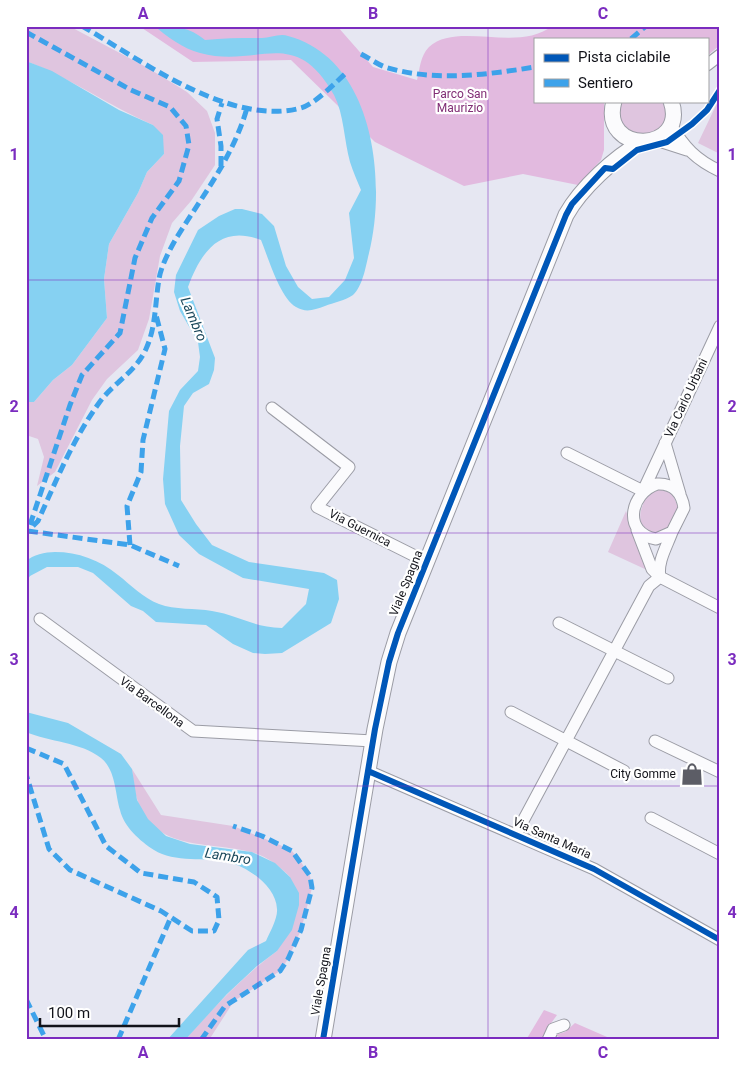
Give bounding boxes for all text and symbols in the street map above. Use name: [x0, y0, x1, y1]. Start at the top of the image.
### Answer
text: A: [138, 4, 149, 23]
text: B: [368, 4, 378, 23]
text: C: [598, 4, 608, 23]
legend: [534, 38, 708, 102]
text: Pista ciclabile: [578, 48, 671, 66]
text: Sentiero: [578, 74, 633, 92]
park label: Parco San Maurizio: [433, 87, 487, 115]
text: 1: [9, 145, 19, 164]
text: 1: [727, 145, 737, 164]
water label: Lambro: [178, 294, 211, 344]
street label: Via Carlo Urbani: [662, 356, 711, 440]
text: 2: [9, 397, 19, 416]
text: 2: [727, 397, 737, 416]
street label: Via Guernica: [327, 506, 393, 550]
street label: Viale Spagna: [386, 548, 426, 618]
text: 3: [9, 650, 19, 669]
text: 3: [727, 650, 737, 669]
street label: Via Barcellona: [117, 674, 187, 730]
shop icon: City Gomme: [679, 761, 705, 787]
place label: City Gomme: [610, 767, 676, 781]
street label: Via Santa Maria: [511, 814, 593, 862]
water label: Lambro: [204, 844, 252, 868]
text: 4: [9, 903, 19, 922]
text: 4: [727, 903, 737, 922]
street label: Viale Spagna: [308, 945, 334, 1017]
scale bar: [40, 996, 179, 1028]
text: 100 m: [48, 1004, 90, 1022]
text: A: [138, 1043, 149, 1062]
text: B: [368, 1043, 378, 1062]
text: C: [598, 1043, 608, 1062]

